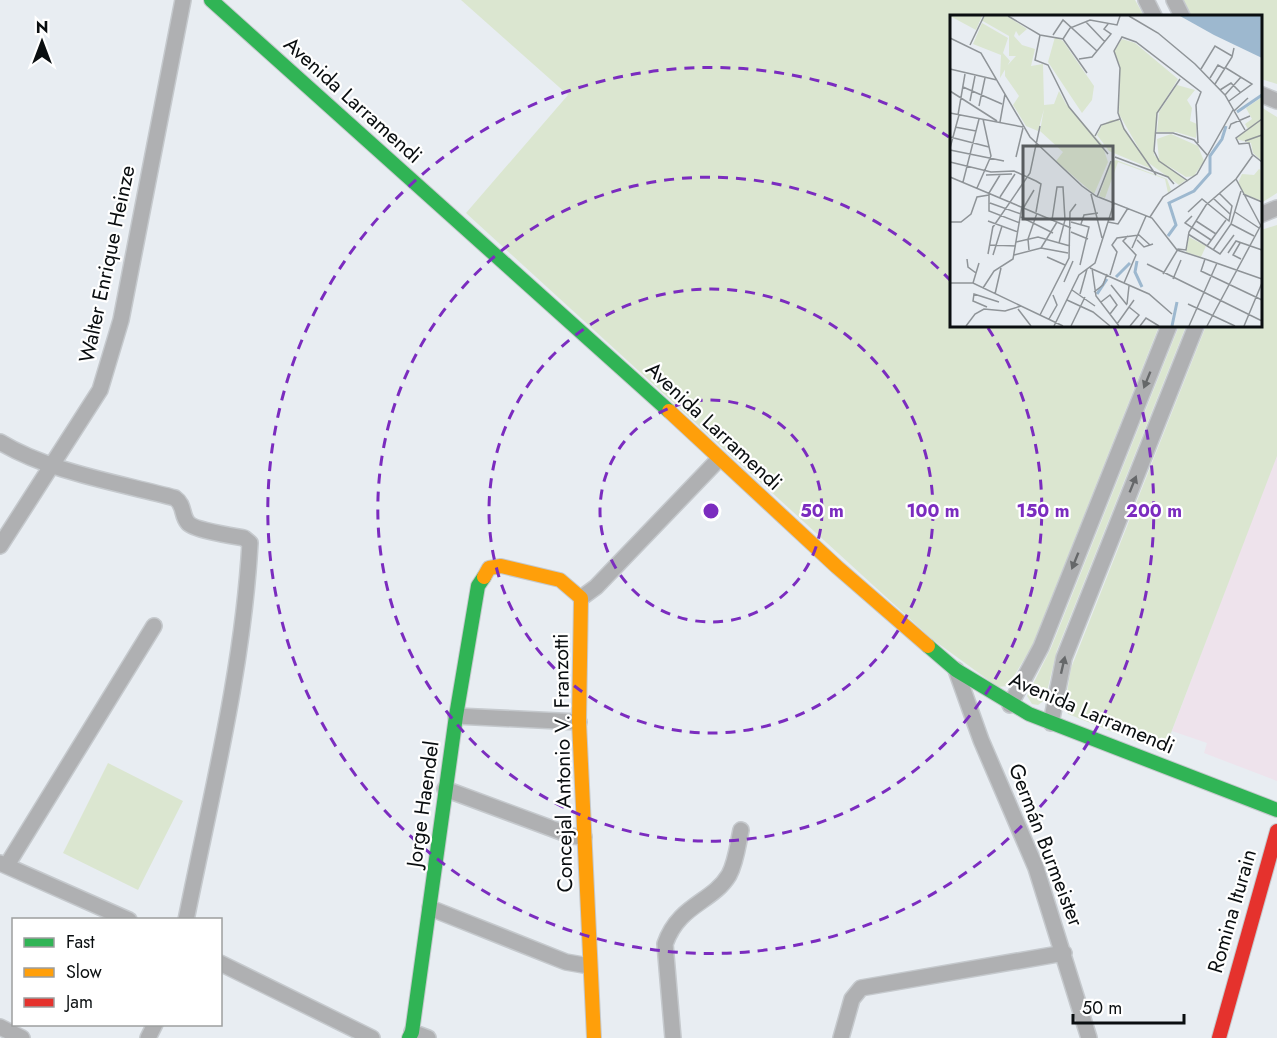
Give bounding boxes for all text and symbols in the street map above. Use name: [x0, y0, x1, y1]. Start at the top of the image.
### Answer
north arrow: [12, 12, 72, 72]
inset map: [950, 15, 1262, 327]
text: N: [36, 16, 48, 39]
street label: Avenida Larramendi: [277, 30, 429, 170]
street label: Walter Enrique Heinze: [71, 162, 143, 365]
street label: Avenida Larramendi: [639, 355, 789, 497]
one-way arrow: [1142, 371, 1151, 389]
one-way arrow: [1128, 474, 1138, 492]
text: 50 m: [800, 498, 844, 524]
text: 100 m: [906, 498, 960, 524]
text: 150 m: [1017, 498, 1069, 524]
text: 200 m: [1126, 498, 1182, 524]
centre of rings: [701, 501, 721, 521]
one-way arrow: [1070, 552, 1079, 570]
street label: Concejal Antonio V. Franzotti: [546, 633, 580, 893]
one-way arrow: [1059, 656, 1068, 675]
street label: Avenida Larramendi: [1005, 665, 1179, 761]
street label: Jorge Haendel: [399, 739, 447, 872]
street label: Germán Burmeister: [1001, 759, 1091, 932]
street label: Romina Iturain: [1200, 846, 1264, 976]
legend: [12, 918, 222, 1026]
text: Fast: [66, 929, 95, 955]
text: Slow: [66, 959, 103, 985]
scale bar: [1073, 987, 1184, 1025]
text: Jam: [64, 989, 93, 1015]
text: 50 m: [1082, 995, 1122, 1021]

